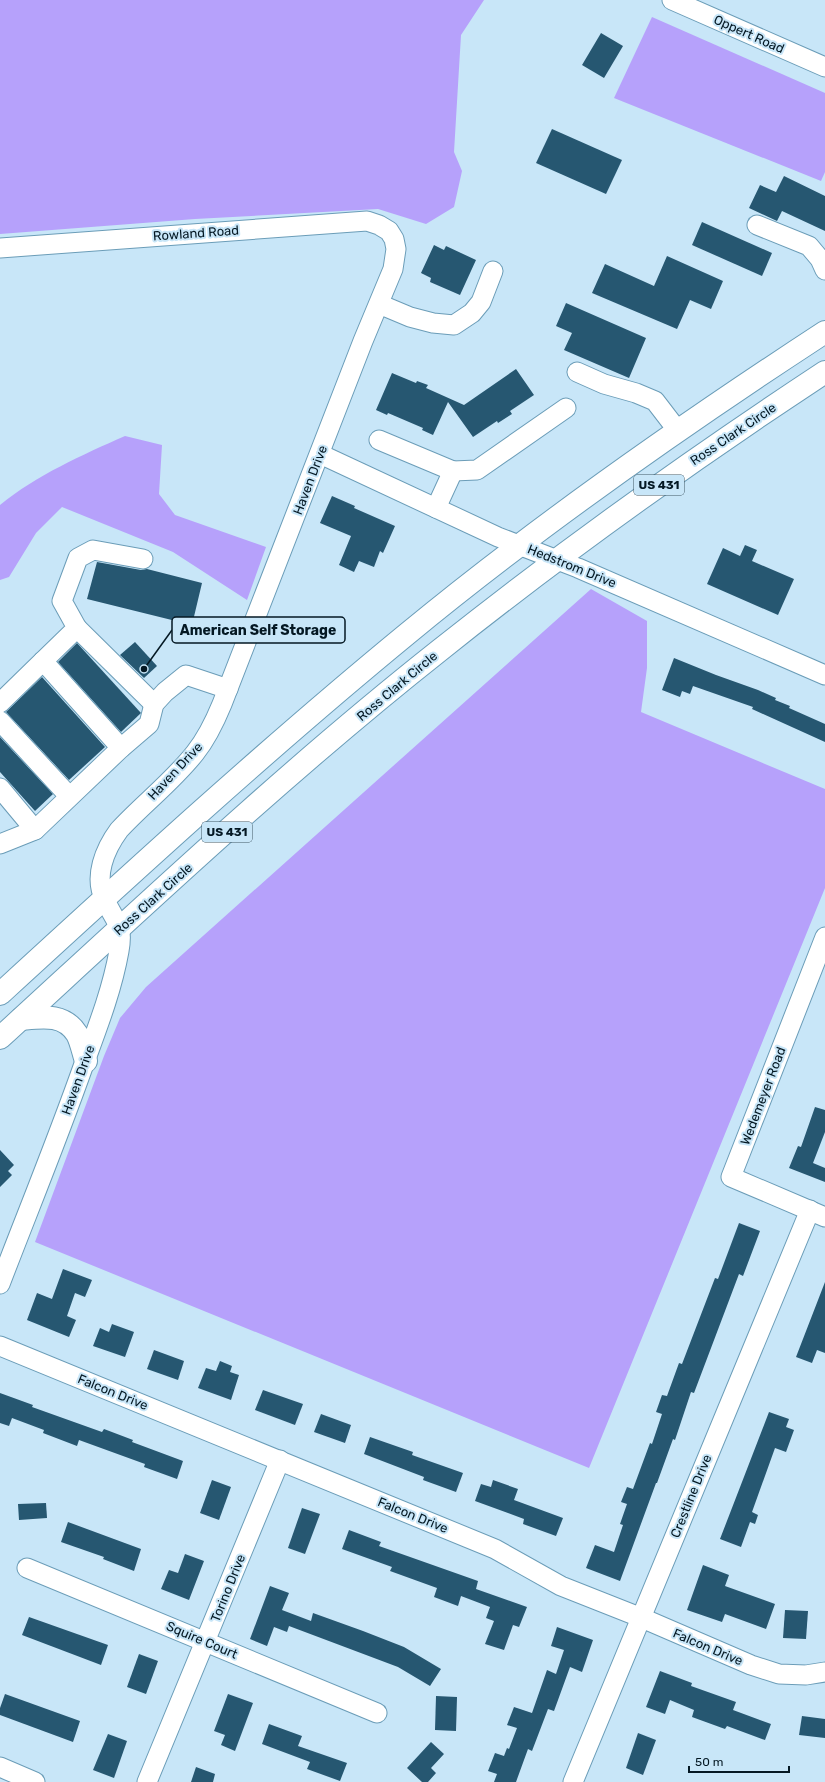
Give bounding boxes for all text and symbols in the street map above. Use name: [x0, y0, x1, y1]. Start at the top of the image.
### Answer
street label: Oppert Road: [711, 12, 787, 56]
street label: Rowland Road: [153, 223, 239, 243]
street label: Ross Clark Circle: [687, 400, 779, 468]
street label: Haven Drive: [290, 443, 330, 517]
road number: US 431: [634, 475, 684, 495]
street label: Hedstrom Drive: [525, 541, 619, 591]
callout: American Self Storage: [172, 617, 345, 643]
text: American Self Storage: [180, 622, 336, 639]
street label: Ross Clark Circle: [354, 648, 440, 724]
street label: Haven Drive: [145, 739, 205, 803]
road number: US 431: [202, 822, 252, 842]
street label: Ross Clark Circle: [111, 860, 195, 938]
street label: Haven Drive: [58, 1043, 98, 1117]
street label: Wedemeyer Road: [737, 1045, 789, 1147]
street label: Falcon Drive: [76, 1371, 150, 1413]
street label: Crestline Drive: [667, 1452, 715, 1540]
street label: Falcon Drive: [376, 1494, 450, 1536]
street label: Torino Drive: [208, 1552, 248, 1624]
street label: Squire Court: [164, 1618, 240, 1662]
street label: Falcon Drive: [671, 1626, 745, 1668]
scale bar: [689, 1748, 789, 1774]
text: 50 m: [695, 1755, 723, 1769]

